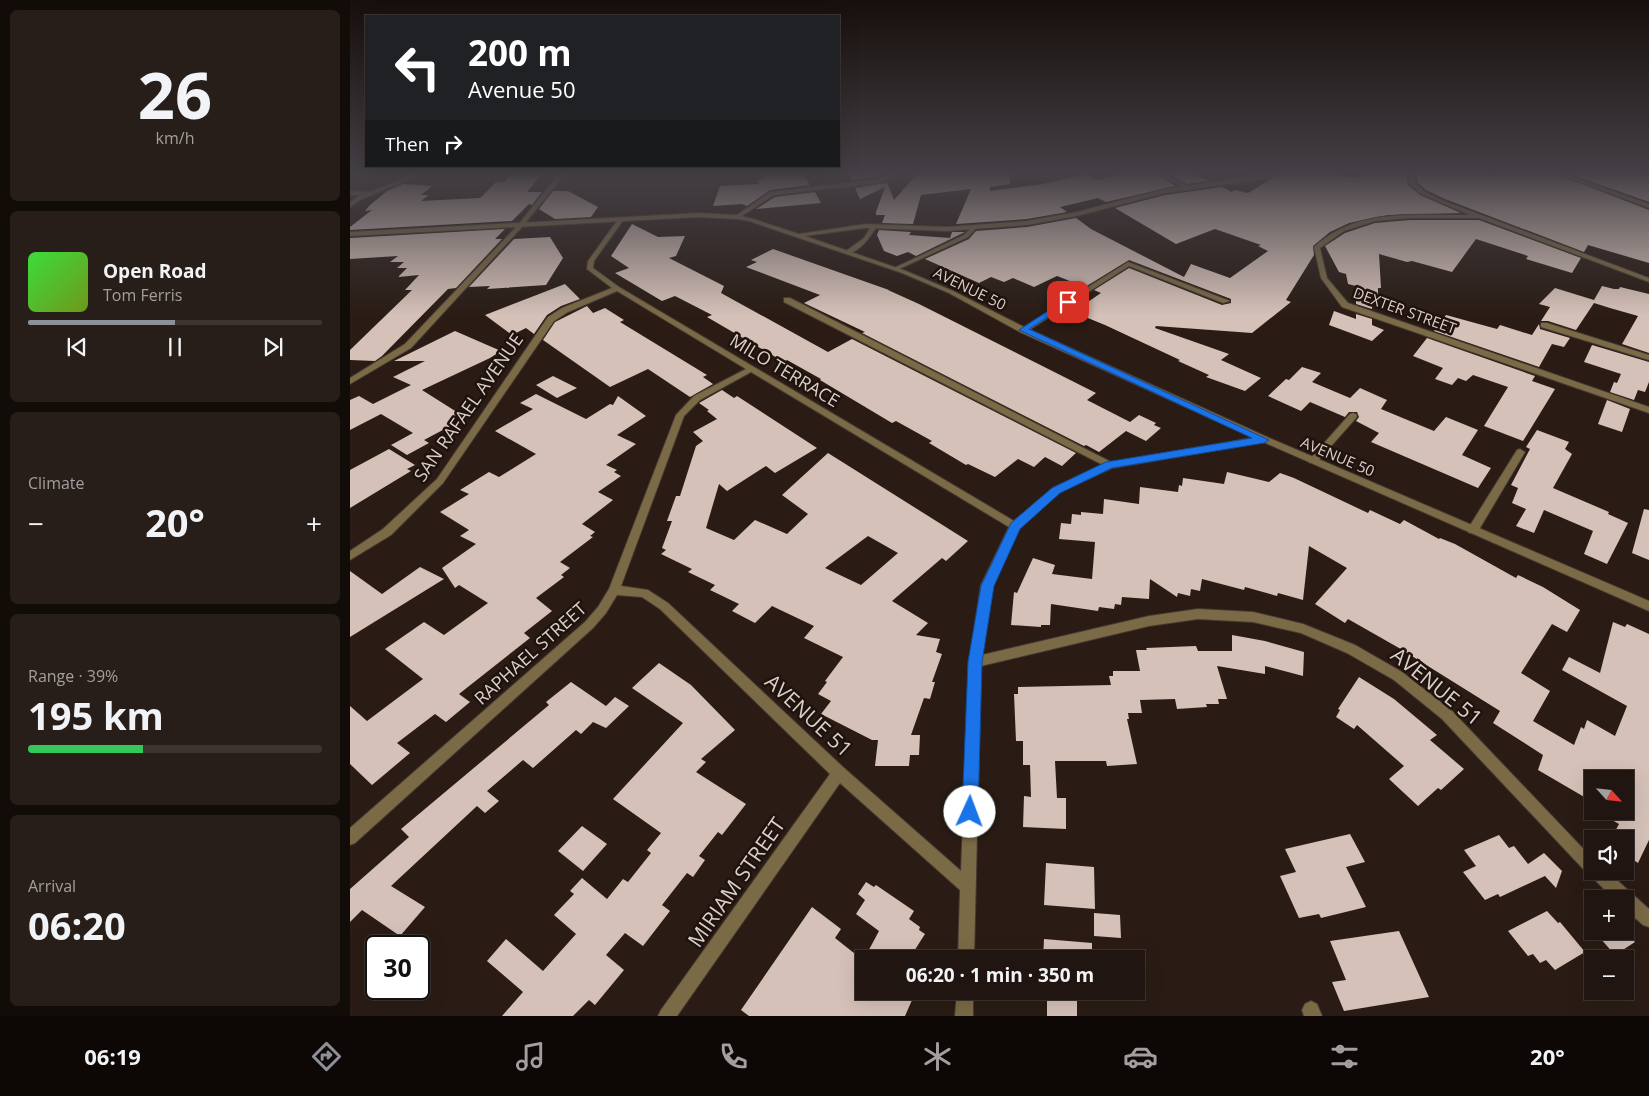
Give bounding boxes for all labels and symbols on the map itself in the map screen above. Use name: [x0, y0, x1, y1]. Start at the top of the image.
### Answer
street label: AVENUE 50: [930, 262, 1010, 314]
pin: [1047, 281, 1089, 323]
street label: DEXTER STREET: [1351, 282, 1460, 338]
street label: SAN RAFAEL AVENUE: [408, 328, 528, 486]
street label: MILO TERRACE: [726, 328, 844, 412]
street label: AVENUE 50: [1298, 431, 1378, 481]
street label: RAPHAEL STREET: [469, 596, 591, 710]
street label: AVENUE 51: [1386, 641, 1488, 731]
street label: AVENUE 51: [759, 667, 859, 763]
north arrow: [1584, 770, 1634, 820]
position arrow: [943, 785, 995, 837]
street label: MIRIAM STREET: [681, 811, 791, 952]
speed limit sign: 30: [365, 935, 430, 1000]

